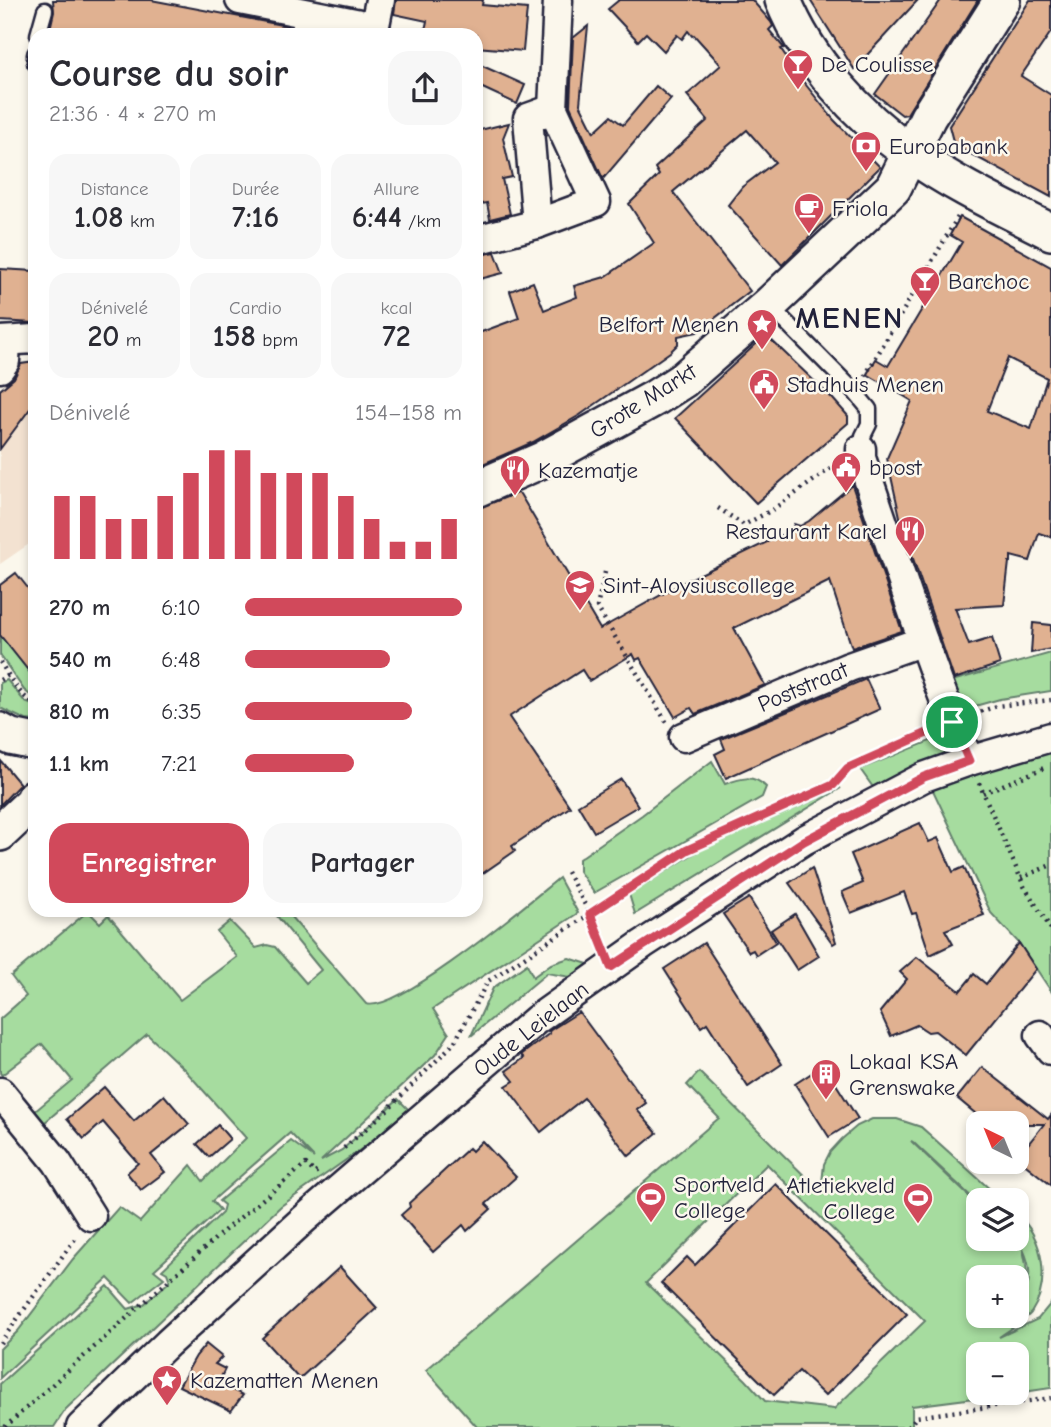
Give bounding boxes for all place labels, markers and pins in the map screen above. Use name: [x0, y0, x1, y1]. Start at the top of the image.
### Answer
bar icon: De Coulisse: [781, 47, 815, 91]
place label: De Coulisse: [821, 51, 934, 78]
bank icon: Europabank: [849, 129, 883, 173]
place label: Europabank: [889, 133, 1008, 160]
cafe icon: Friola: [792, 191, 826, 235]
place label: Friola: [832, 195, 889, 222]
bar icon: Barchoc: [908, 264, 942, 308]
place label: Barchoc: [948, 268, 1029, 295]
place icon: Belfort Menen: [745, 307, 779, 351]
place label: Belfort Menen: [599, 311, 739, 338]
public building icon: Stadhuis Menen: [747, 367, 781, 411]
place label: Stadhuis Menen: [787, 371, 944, 398]
public building icon: bpost: [829, 450, 863, 494]
restaurant icon: Kazematje: [498, 453, 532, 497]
place label: bpost: [869, 454, 923, 481]
place label: Kazematje: [538, 457, 638, 484]
restaurant icon: Restaurant Karel: [893, 514, 927, 558]
place label: Restaurant Karel: [725, 518, 887, 545]
school or university icon: Sint-Aloysiuscollege: [563, 568, 597, 612]
place label: Sint-Aloysiuscollege: [603, 572, 795, 599]
pin: [922, 692, 982, 752]
place label: Lokaal KSA Grenswake: [849, 1048, 958, 1101]
building icon: Lokaal KSA Grenswake: [809, 1057, 843, 1101]
place label: Sportveld College: [674, 1171, 765, 1224]
place label: Atletiekveld College: [786, 1172, 895, 1225]
sports icon: Sportveld College: [634, 1180, 668, 1224]
sports icon: Atletiekveld College: [901, 1181, 935, 1225]
place icon: Kazematten Menen: [150, 1363, 184, 1407]
place label: Kazematten Menen: [190, 1367, 379, 1394]

